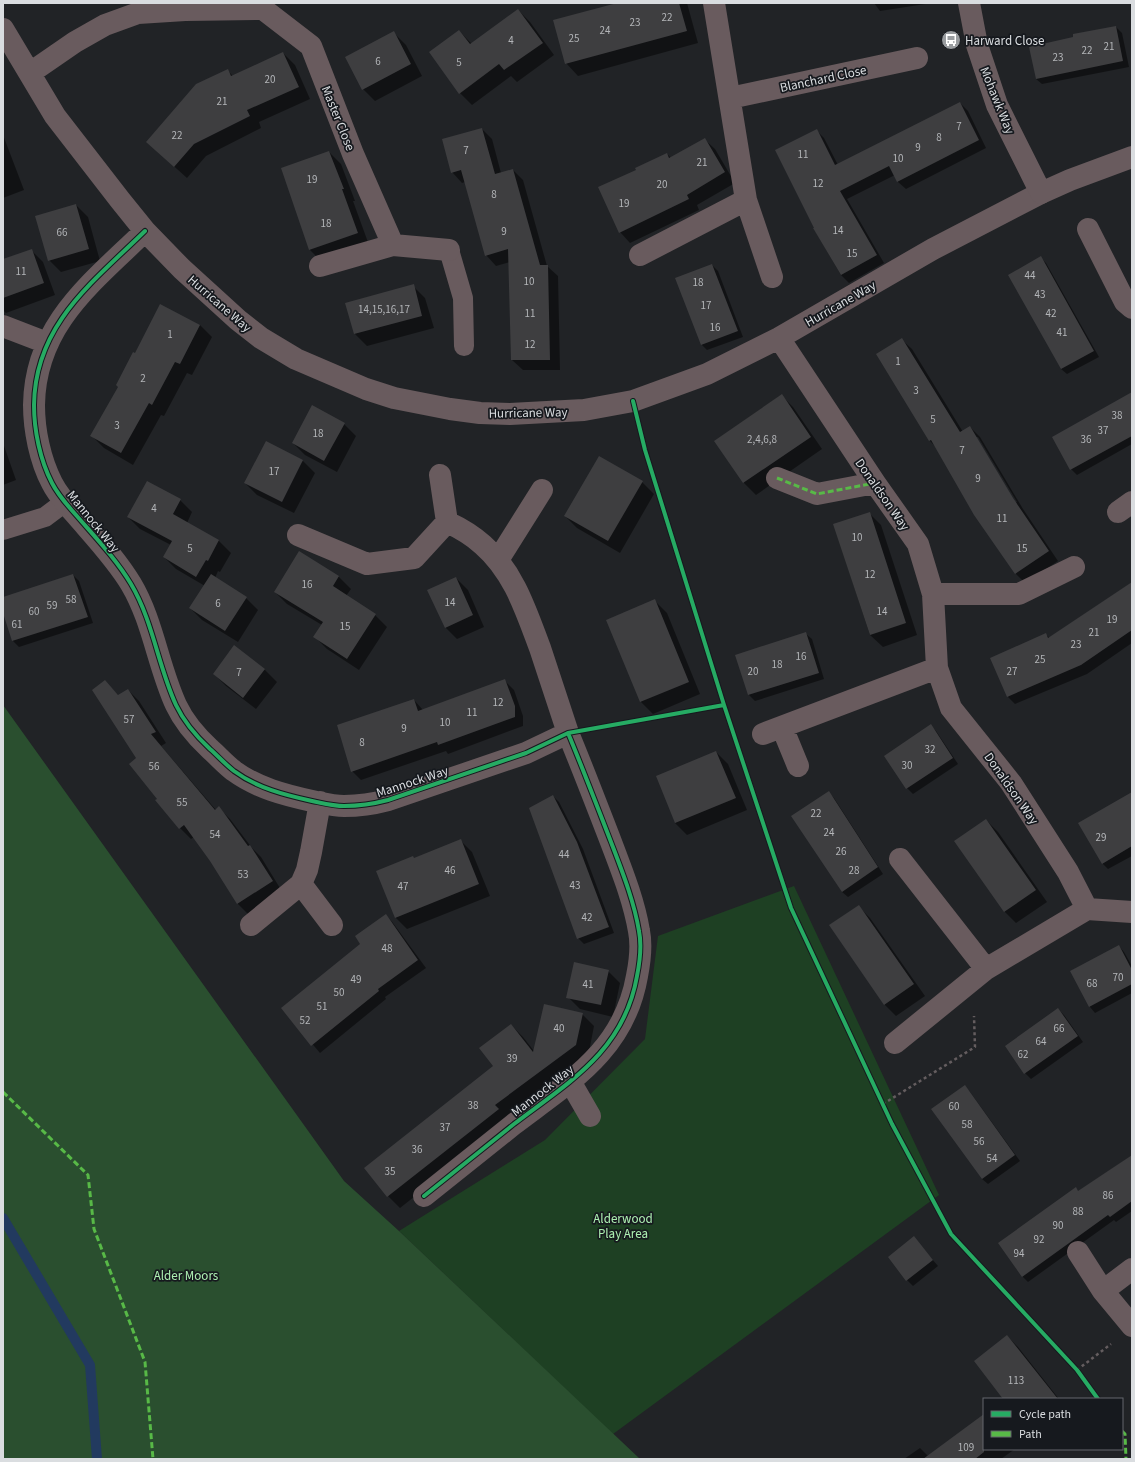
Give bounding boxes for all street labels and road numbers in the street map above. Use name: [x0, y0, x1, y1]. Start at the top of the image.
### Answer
street label: Blanchard Close: [778, 61, 868, 97]
street label: Mohawk Way: [975, 64, 1019, 137]
street label: Master Close: [317, 83, 359, 154]
street label: Hurricane Way: [184, 271, 255, 336]
street label: Hurricane Way: [802, 276, 879, 331]
street label: Hurricane Way: [488, 403, 568, 423]
street label: Donaldson Way: [851, 455, 914, 534]
street label: Mannock Way: [63, 487, 124, 556]
street label: Donaldson Way: [980, 749, 1043, 828]
street label: Mannock Way: [374, 762, 451, 802]
street label: Mannock Way: [508, 1061, 578, 1121]

